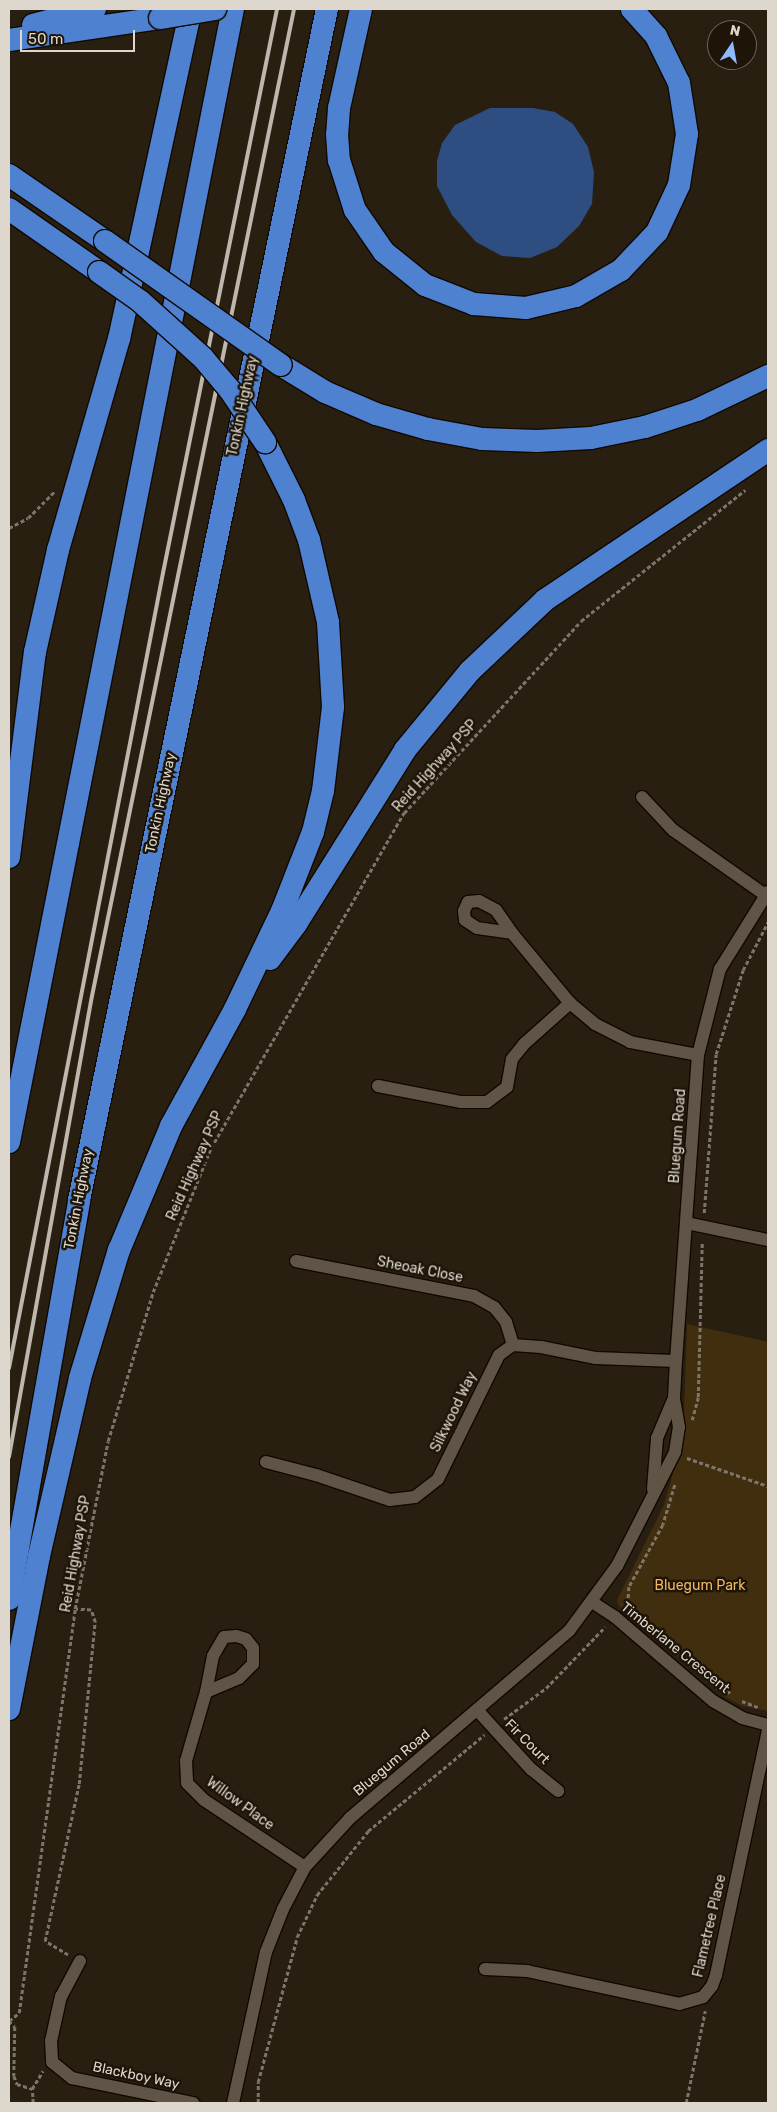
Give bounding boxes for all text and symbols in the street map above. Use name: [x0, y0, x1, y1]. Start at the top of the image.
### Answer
scale bar: [22, 20, 138, 52]
north arrow: [707, 20, 757, 70]
text: N: [728, 21, 742, 40]
text: 50 m: [28, 30, 63, 48]
street label: Tonkin Highway: [224, 354, 262, 458]
street label: Reid Highway PSP: [389, 716, 481, 816]
street label: Tonkin Highway: [142, 751, 180, 855]
street label: Bluegum Road: [666, 1088, 690, 1184]
street label: Reid Highway PSP: [163, 1108, 227, 1224]
street label: Tonkin Highway: [61, 1147, 97, 1251]
street label: Sheoak Close: [376, 1253, 464, 1287]
street label: Silkwood Way: [427, 1369, 481, 1455]
street label: Reid Highway PSP: [57, 1494, 95, 1614]
park label: Bluegum Park: [655, 1578, 745, 1594]
street label: Timberlane Crescent: [617, 1599, 733, 1697]
street label: Fir Court: [501, 1716, 553, 1768]
street label: Bluegum Road: [350, 1726, 434, 1800]
street label: Willow Place: [203, 1774, 277, 1834]
street label: Flametree Place: [690, 1873, 730, 1979]
street label: Blackboy Way: [91, 2059, 181, 2093]

